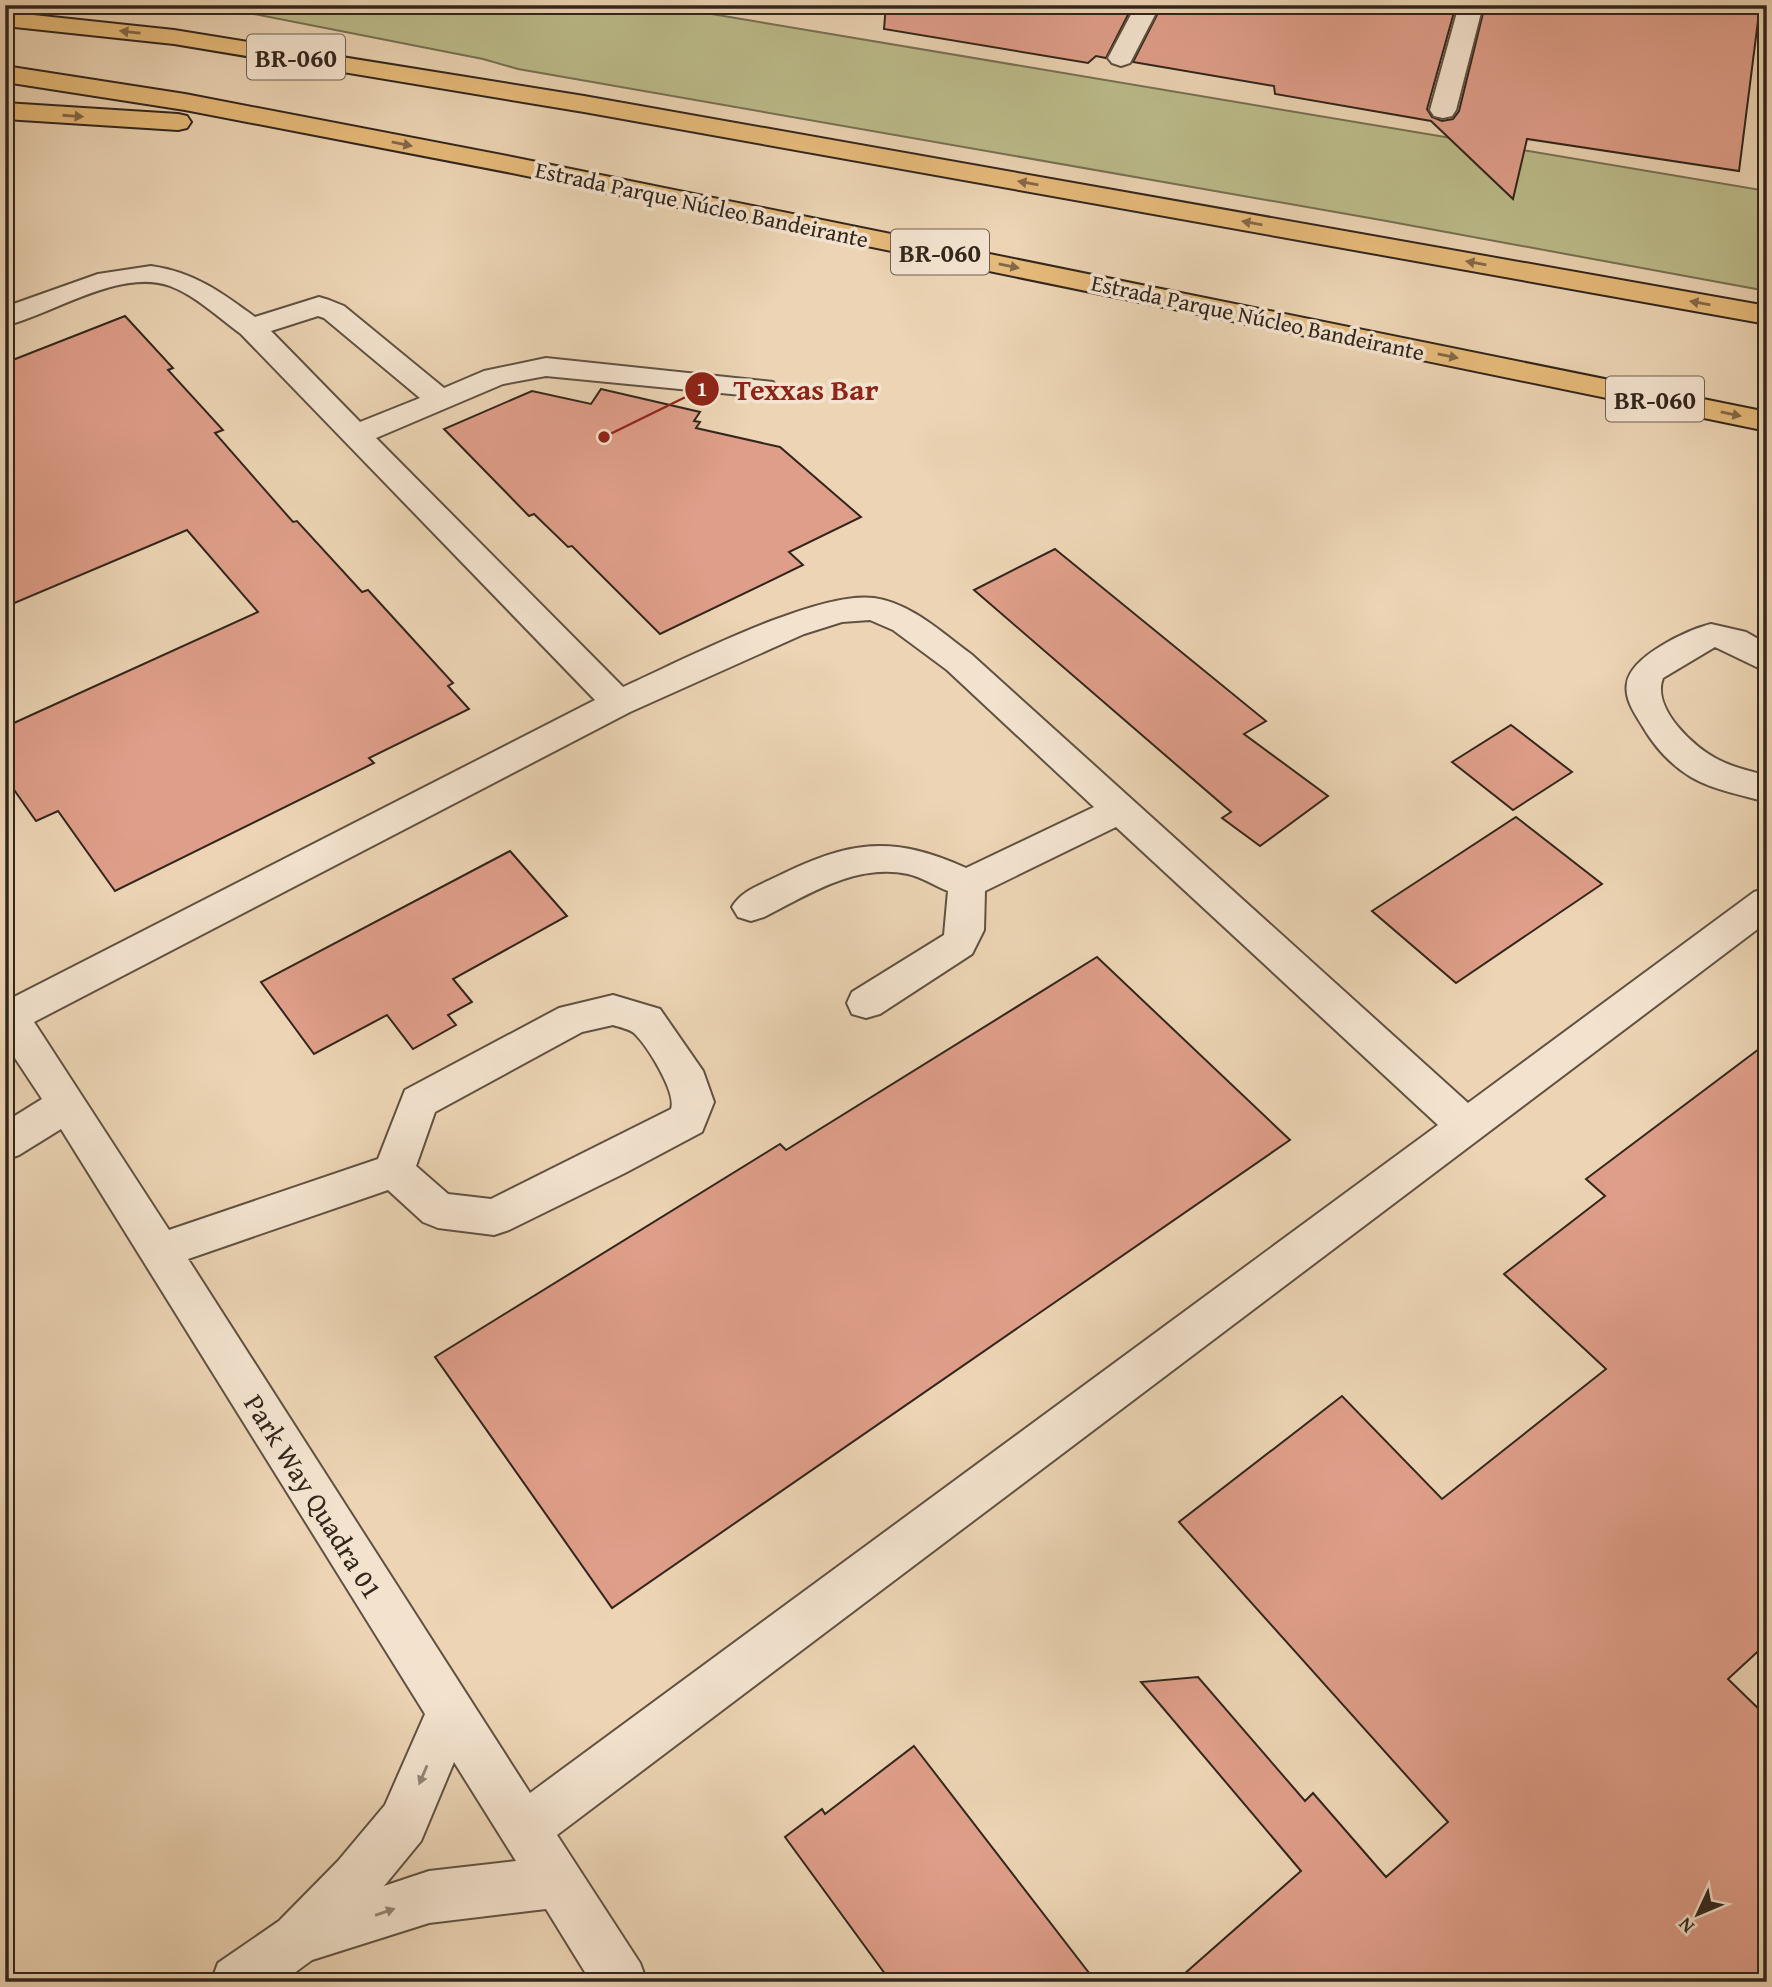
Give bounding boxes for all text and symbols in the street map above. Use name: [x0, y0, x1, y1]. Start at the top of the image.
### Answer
one-way arrow: [119, 26, 141, 37]
road number: BR-060: [247, 34, 345, 80]
one-way arrow: [63, 111, 85, 122]
one-way arrow: [391, 138, 413, 149]
street label: Estrada Parque Núcleo Bandeirante: [532, 153, 872, 255]
one-way arrow: [1017, 177, 1039, 188]
one-way arrow: [1241, 217, 1263, 228]
road number: BR-060: [891, 230, 989, 274]
one-way arrow: [1465, 257, 1487, 268]
one-way arrow: [998, 261, 1020, 272]
street label: Estrada Parque Núcleo Bandeirante: [1088, 266, 1428, 368]
one-way arrow: [1689, 297, 1711, 308]
one-way arrow: [1437, 351, 1459, 362]
callout: Texxas Bar: [684, 364, 892, 415]
text: Texxas Bar: [733, 367, 879, 411]
text: 1: [697, 373, 707, 404]
road number: BR-060: [1606, 376, 1704, 422]
one-way arrow: [1720, 409, 1742, 420]
street label: Park Way Quadra 01: [235, 1386, 393, 1606]
one-way arrow: [417, 1765, 428, 1786]
north arrow: [1664, 1878, 1734, 1948]
one-way arrow: [375, 1906, 396, 1917]
text: N: [1671, 1911, 1700, 1940]

